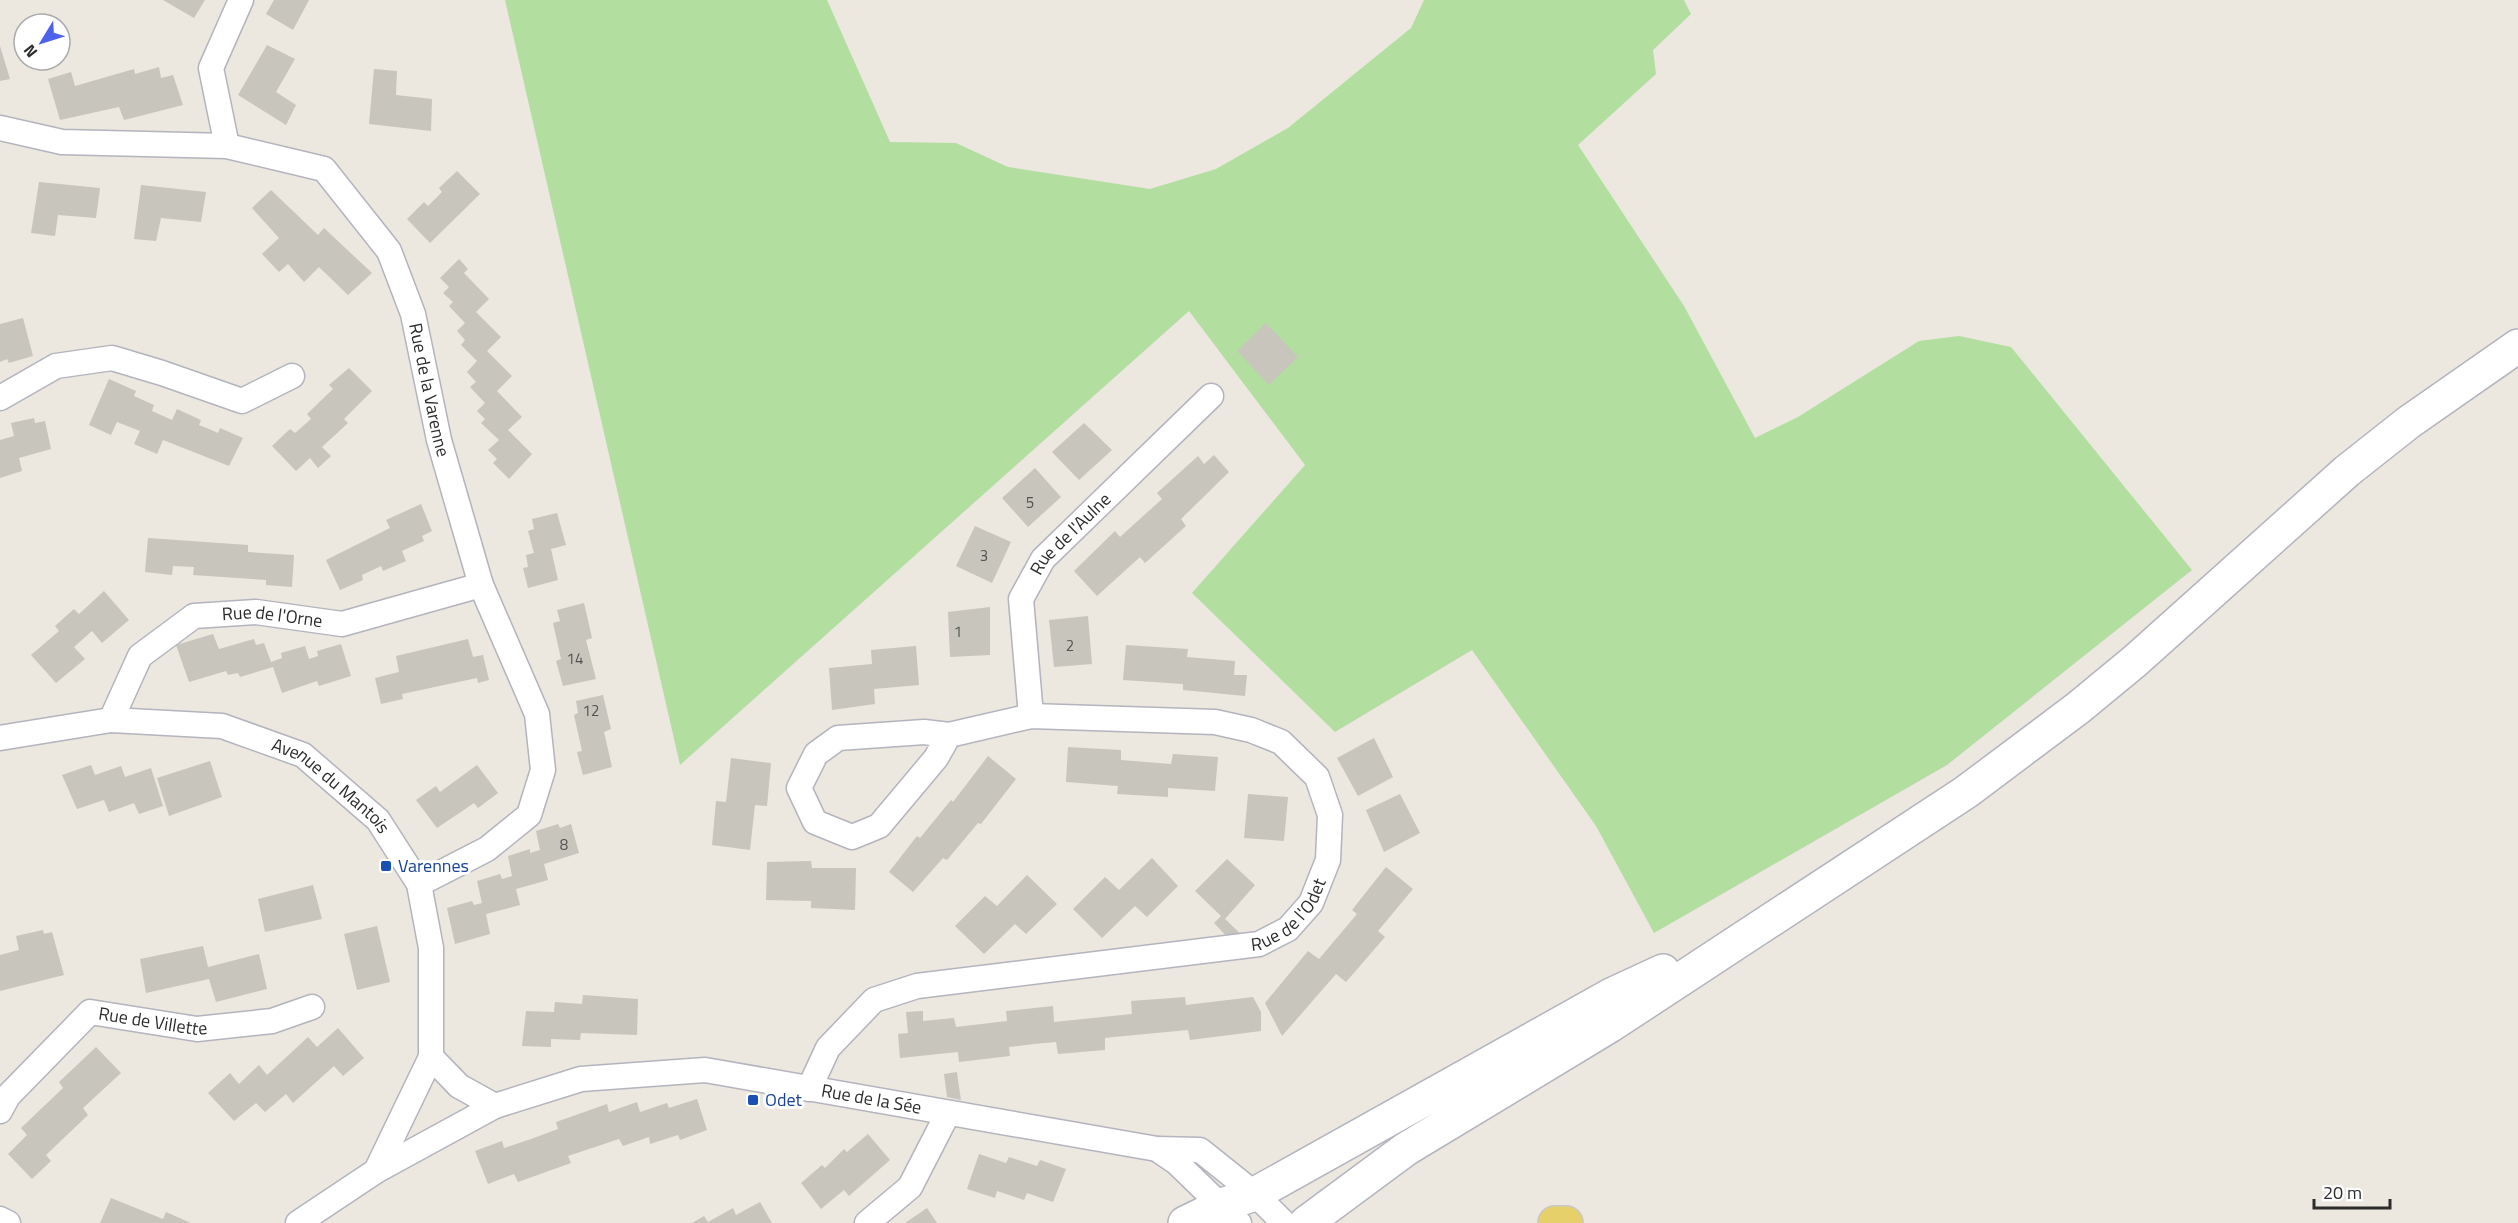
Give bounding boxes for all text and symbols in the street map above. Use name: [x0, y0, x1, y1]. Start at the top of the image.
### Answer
north arrow: [12, 12, 72, 72]
text: N: [17, 39, 43, 63]
street label: Rue de la Varenne: [402, 321, 457, 460]
street label: Rue de l'Aulne: [1023, 486, 1117, 580]
house number: 5: [1026, 491, 1034, 514]
house number: 3: [980, 544, 988, 567]
street label: Rue de l'Orne: [221, 598, 324, 634]
house number: 1: [954, 620, 962, 643]
house number: 2: [1066, 634, 1074, 657]
house number: 14: [567, 647, 583, 670]
house number: 12: [583, 699, 599, 722]
street label: Avenue du Mantois: [268, 731, 397, 839]
house number: 8: [560, 833, 568, 856]
place label: Varennes: [398, 852, 469, 879]
marker: Varennes: [379, 859, 393, 873]
street label: Rue de l'Odet: [1249, 873, 1333, 958]
street label: Rue de Villette: [97, 1000, 209, 1042]
street label: Rue de la Sée: [819, 1077, 924, 1121]
place label: Odet: [765, 1086, 802, 1113]
marker: Odet: [746, 1093, 760, 1107]
scale bar: [2314, 1172, 2390, 1210]
text: 20 m: [2323, 1179, 2362, 1206]

